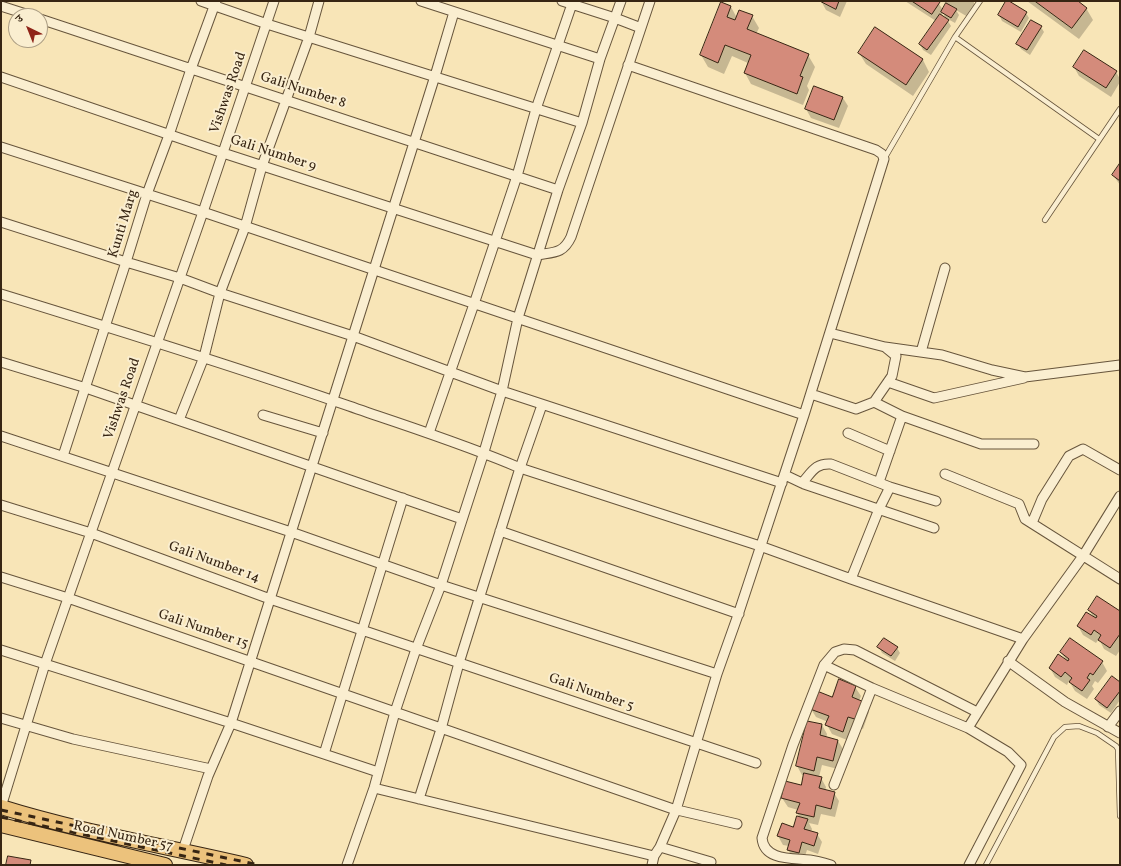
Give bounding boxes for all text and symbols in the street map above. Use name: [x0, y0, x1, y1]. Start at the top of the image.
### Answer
north arrow: [8, 8, 48, 48]
text: उ: [13, 12, 27, 27]
street label: Vishwas Road: [207, 50, 251, 136]
street label: Gali Number 8: [258, 69, 348, 113]
street label: Gali Number 9: [228, 132, 318, 176]
street label: Kunti Marg: [106, 188, 142, 260]
street label: Vishwas Road: [101, 356, 145, 442]
street label: Gali Number 14: [166, 539, 262, 587]
street label: Gali Number 15: [156, 607, 250, 653]
street label: Gali Number 5: [546, 671, 636, 715]
street label: Road Number 57: [72, 818, 174, 856]

